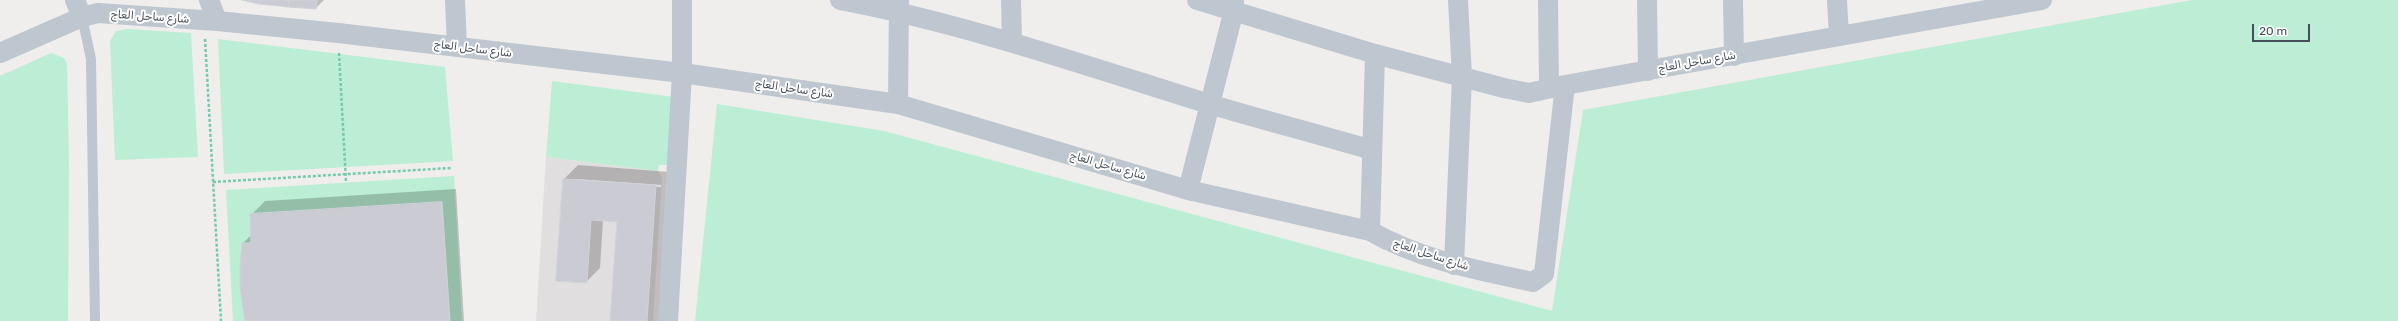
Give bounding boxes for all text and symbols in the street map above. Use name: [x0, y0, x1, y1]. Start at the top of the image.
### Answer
street label: شارع ساحل العاج: [110, 8, 190, 26]
scale bar: [2254, 16, 2312, 42]
text: 20 m: [2259, 24, 2287, 38]
street label: شارع ساحل العاج: [433, 38, 513, 60]
street label: شارع ساحل العاج: [1657, 49, 1737, 75]
street label: شارع ساحل العاج: [754, 77, 834, 101]
street label: شارع ساحل العاج: [1068, 149, 1148, 183]
street label: شارع ساحل العاج: [1392, 237, 1470, 273]

